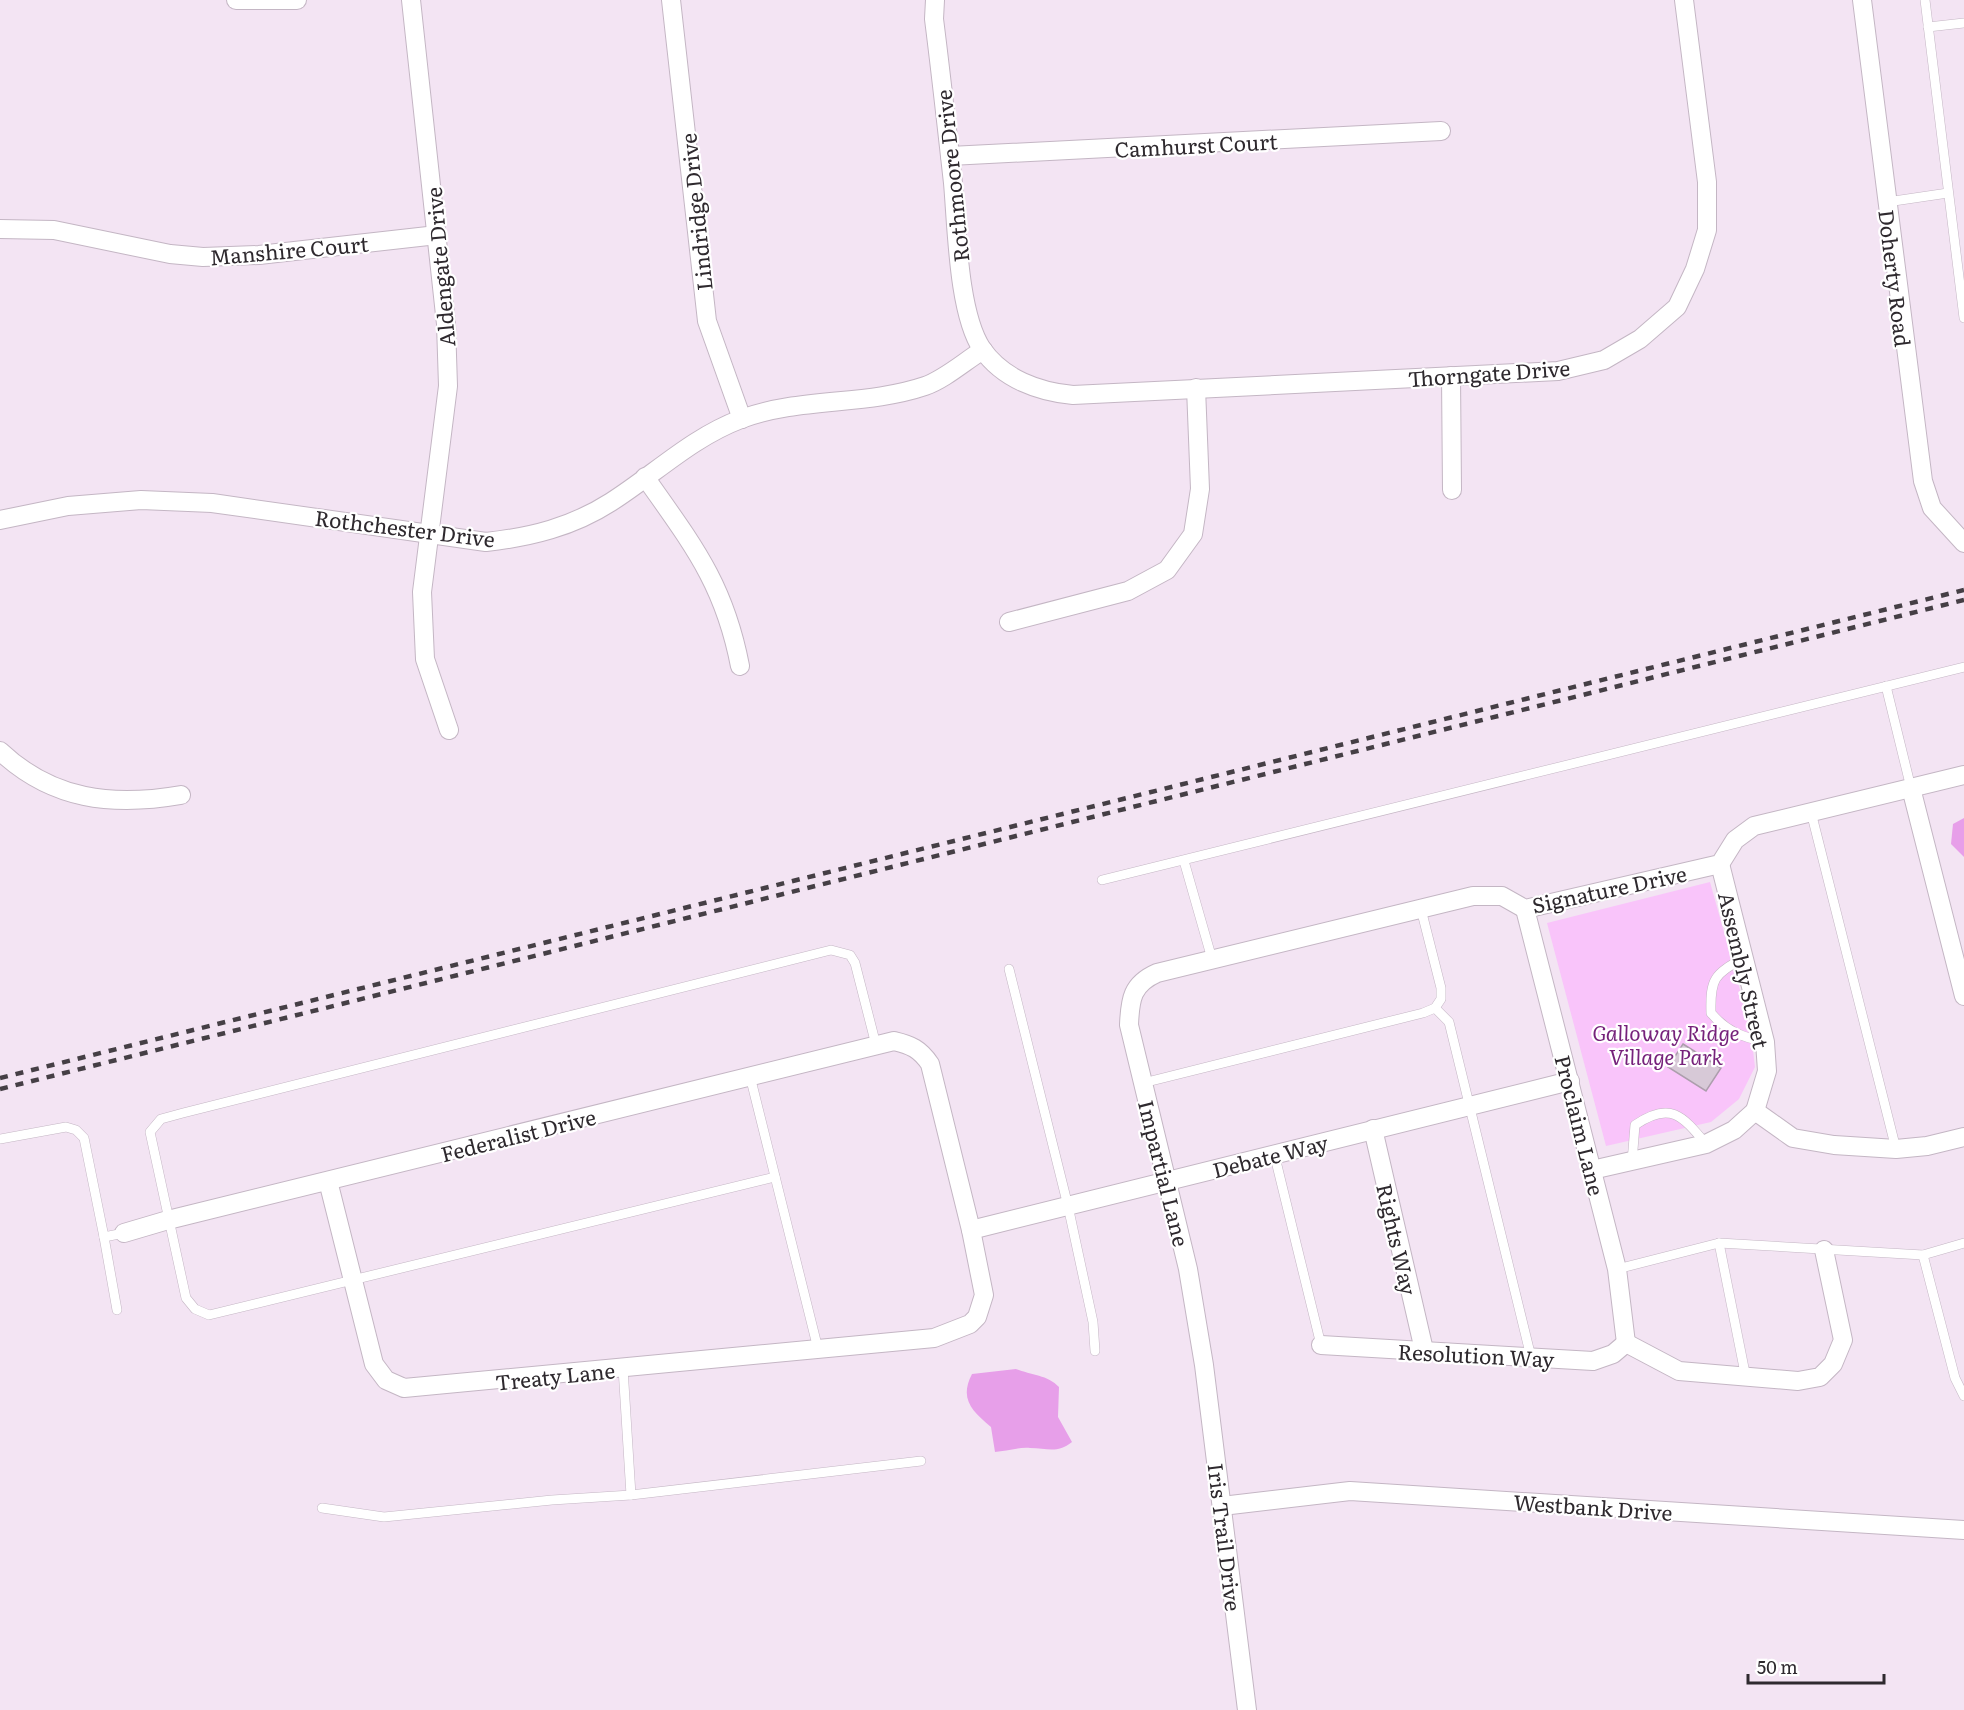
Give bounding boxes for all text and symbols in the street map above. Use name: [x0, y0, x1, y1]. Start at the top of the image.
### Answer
street label: Rothmoore Drive: [927, 88, 975, 264]
street label: Camhurst Court: [1114, 124, 1279, 164]
street label: Lindridge Drive: [671, 132, 719, 292]
street label: Aldengate Drive: [417, 186, 461, 348]
street label: Doherty Road: [1872, 208, 1920, 349]
street label: Manshire Court: [208, 227, 370, 271]
street label: Thorngate Drive: [1407, 351, 1571, 393]
street label: Rothchester Drive: [313, 501, 497, 553]
street label: Signature Drive: [1529, 856, 1689, 920]
street label: Assembly Street: [1712, 889, 1778, 1052]
park label: Galloway Ridge Village Park: [1592, 1016, 1740, 1071]
street label: Proclaim Lane: [1549, 1051, 1613, 1199]
street label: Impartial Lane: [1132, 1097, 1198, 1250]
street label: Federalist Drive: [437, 1100, 599, 1168]
street label: Debate Way: [1209, 1125, 1332, 1184]
street label: Rights Way: [1370, 1180, 1426, 1299]
street label: Resolution Way: [1397, 1334, 1556, 1374]
street label: Treaty Lane: [494, 1353, 616, 1397]
street label: Iris Trail Drive: [1202, 1461, 1250, 1613]
street label: Westbank Drive: [1512, 1485, 1674, 1527]
scale bar: [1748, 1647, 1884, 1685]
text: 50 m: [1757, 1653, 1798, 1680]

